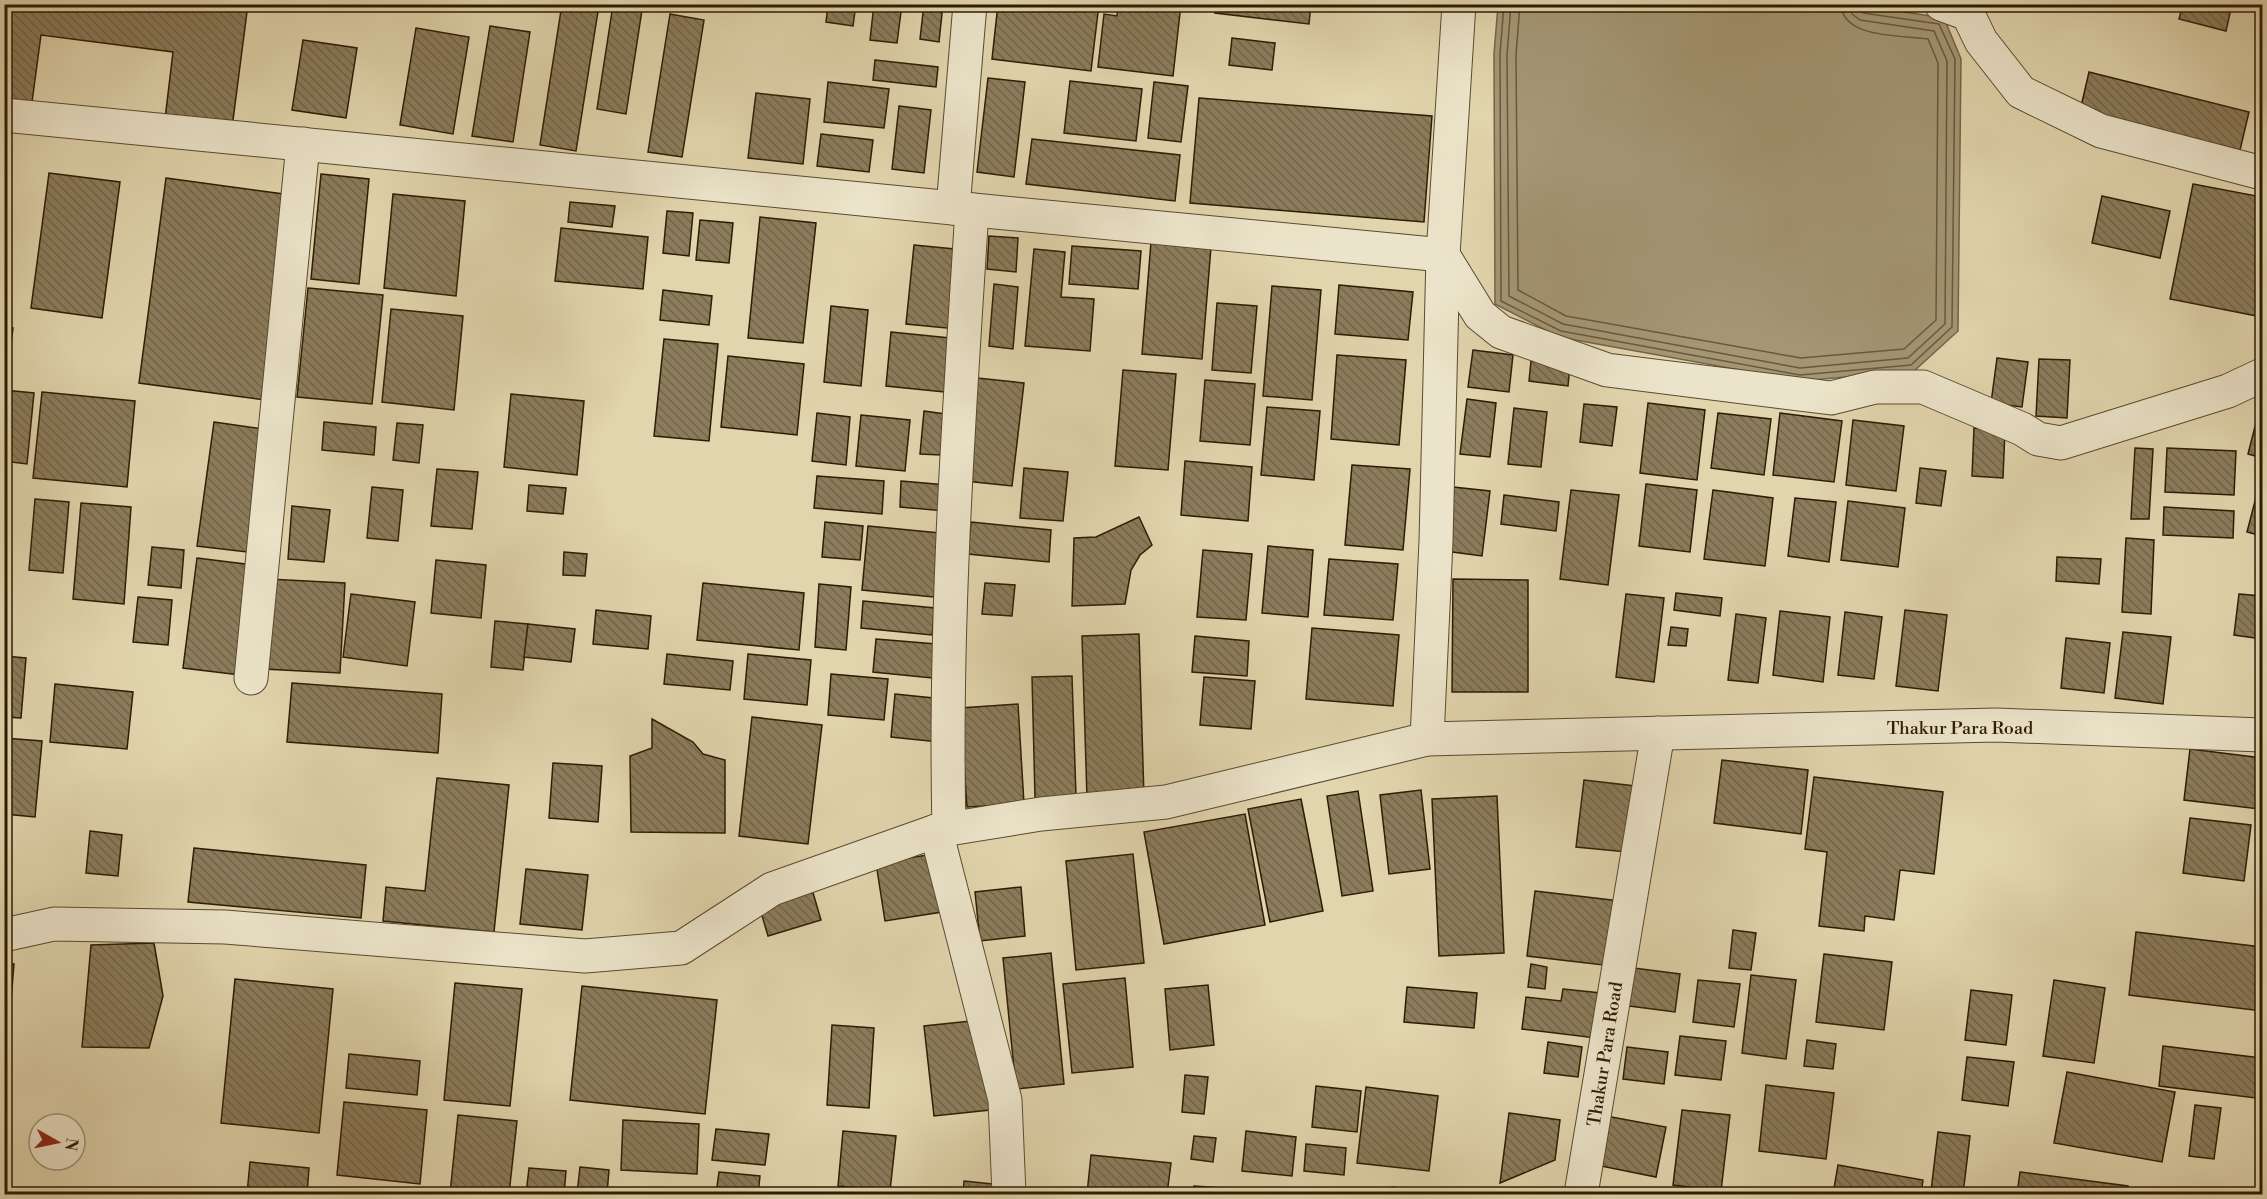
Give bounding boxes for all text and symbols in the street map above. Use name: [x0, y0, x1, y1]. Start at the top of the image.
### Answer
street label: Thakur Para Road: [1887, 717, 2034, 740]
street label: Thakur Para Road: [1583, 979, 1628, 1128]
north arrow: [27, 1112, 87, 1172]
text: N: [60, 1136, 82, 1152]

